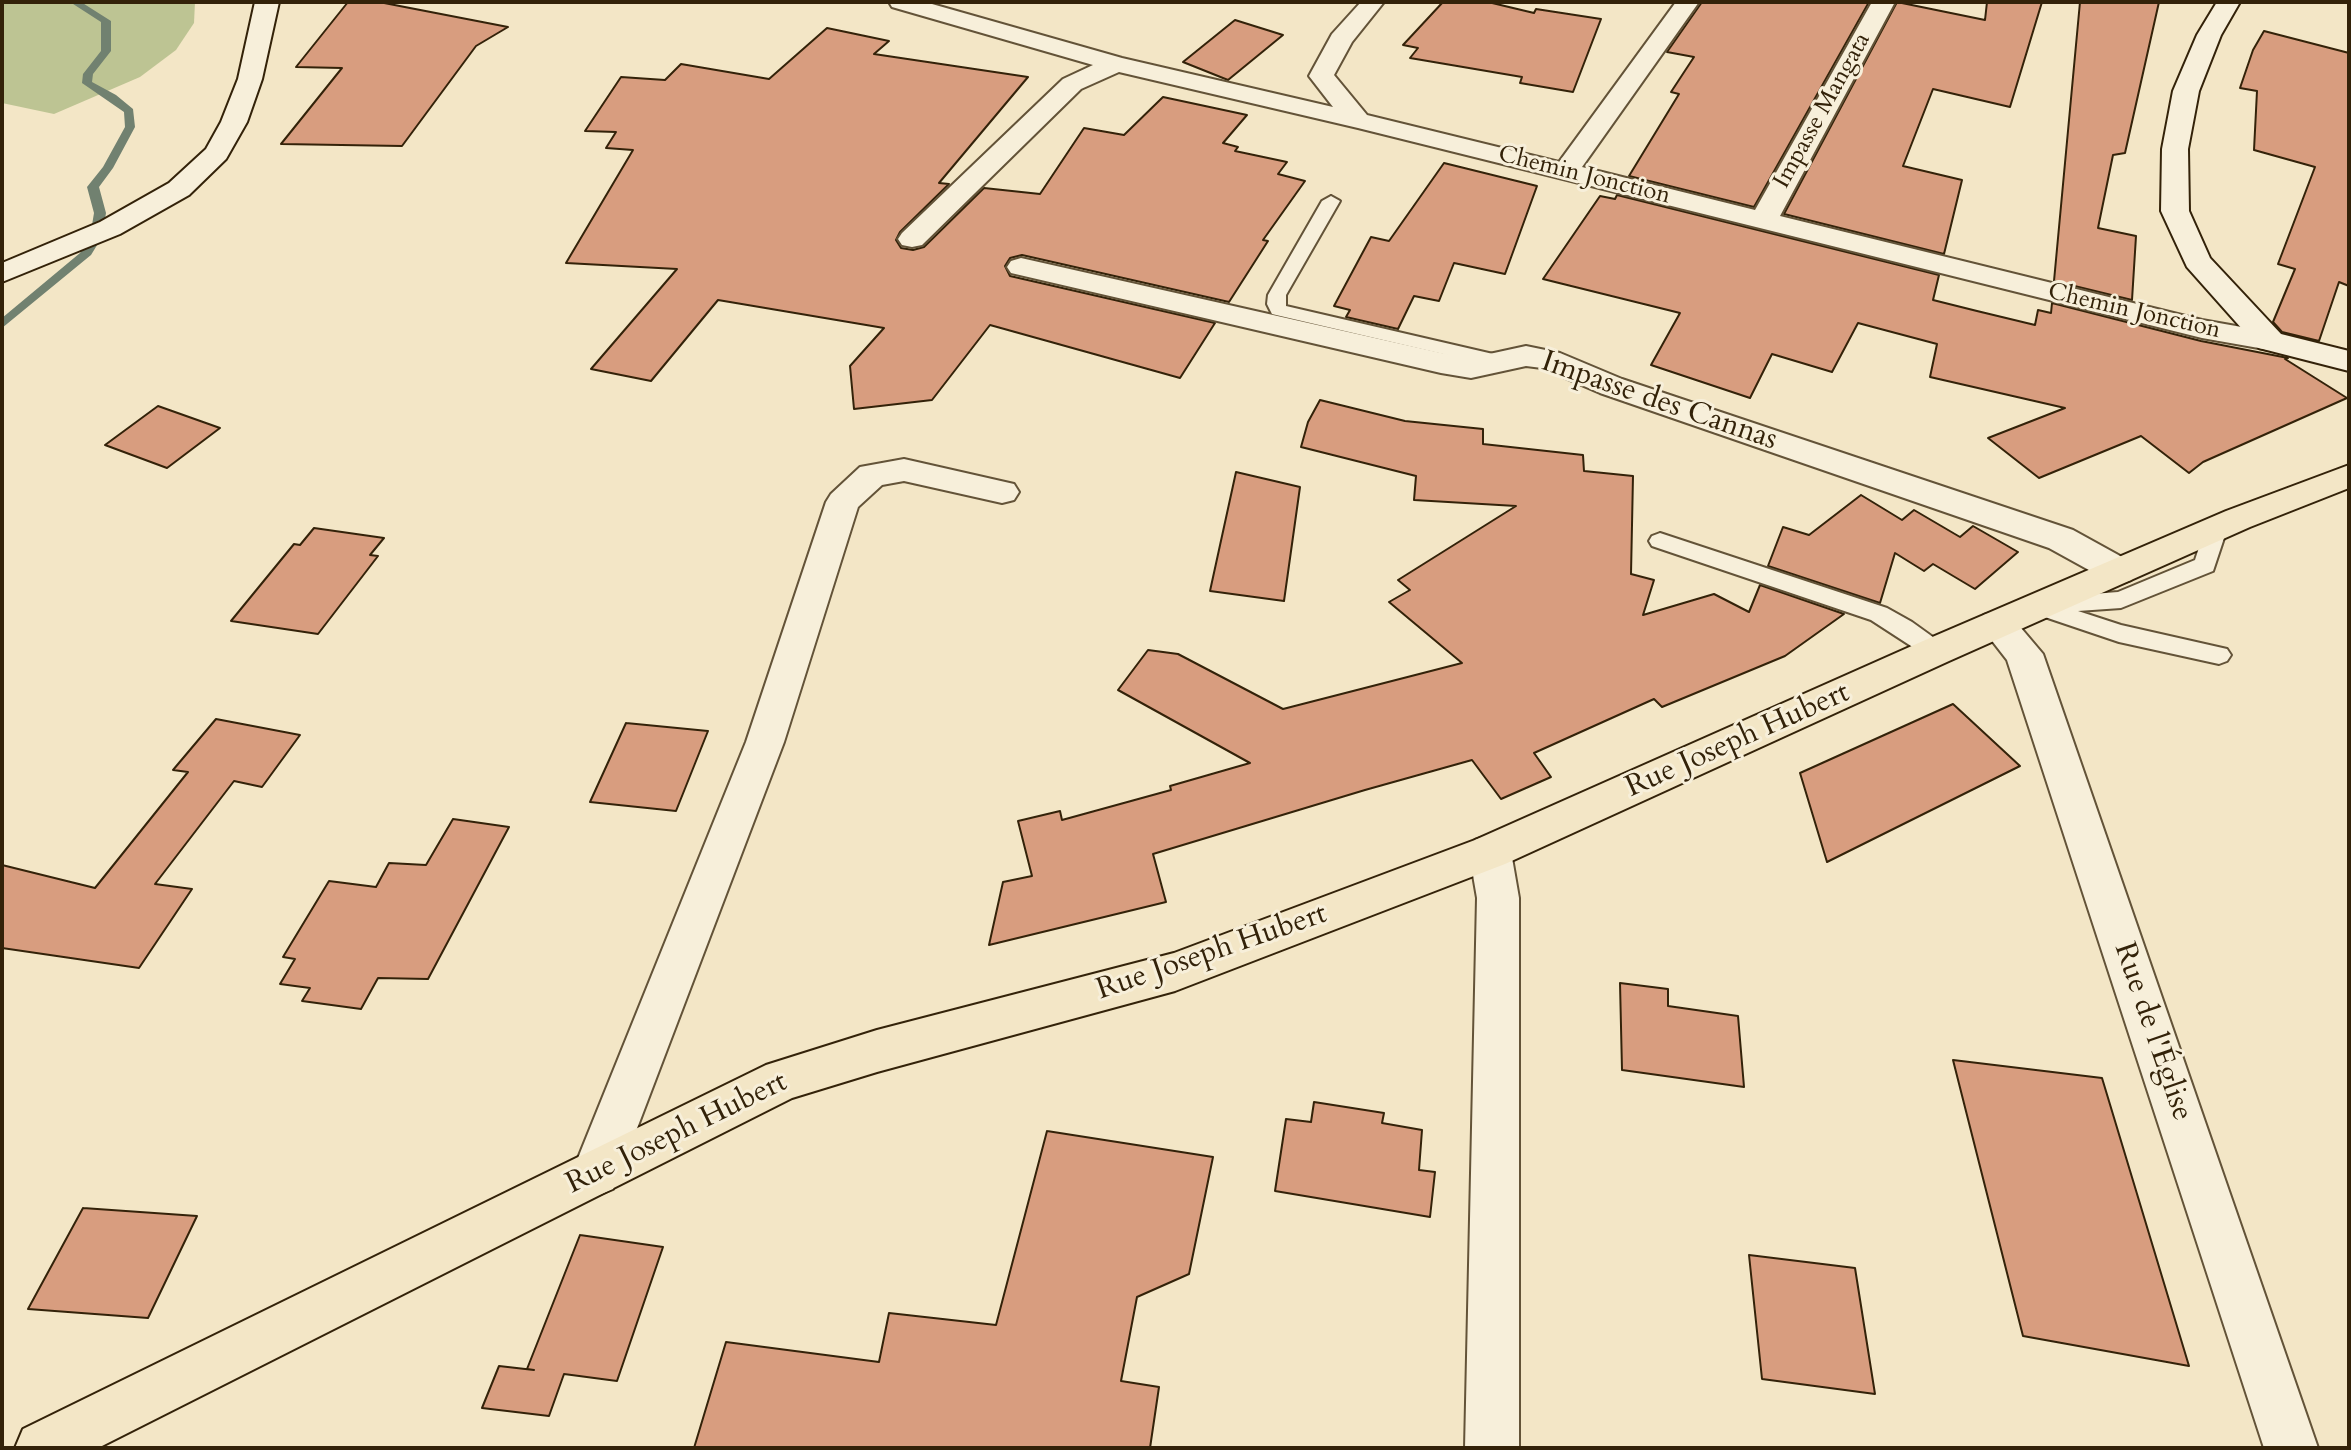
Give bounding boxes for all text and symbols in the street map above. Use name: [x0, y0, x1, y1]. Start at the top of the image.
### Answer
street label: Impasse Mangata: [1768, 28, 1878, 194]
street label: Chemin Jonction: [1495, 141, 1673, 211]
street label: Chemin Jonction: [2045, 278, 2223, 346]
street label: Impasse des Cannas: [1536, 345, 1782, 459]
street label: Rue Joseph Hubert: [1621, 676, 1855, 806]
street label: Rue Joseph Hubert: [1092, 897, 1332, 1009]
street label: Rue de l'Église: [2105, 938, 2199, 1126]
street label: Rue Joseph Hubert: [561, 1065, 793, 1203]

